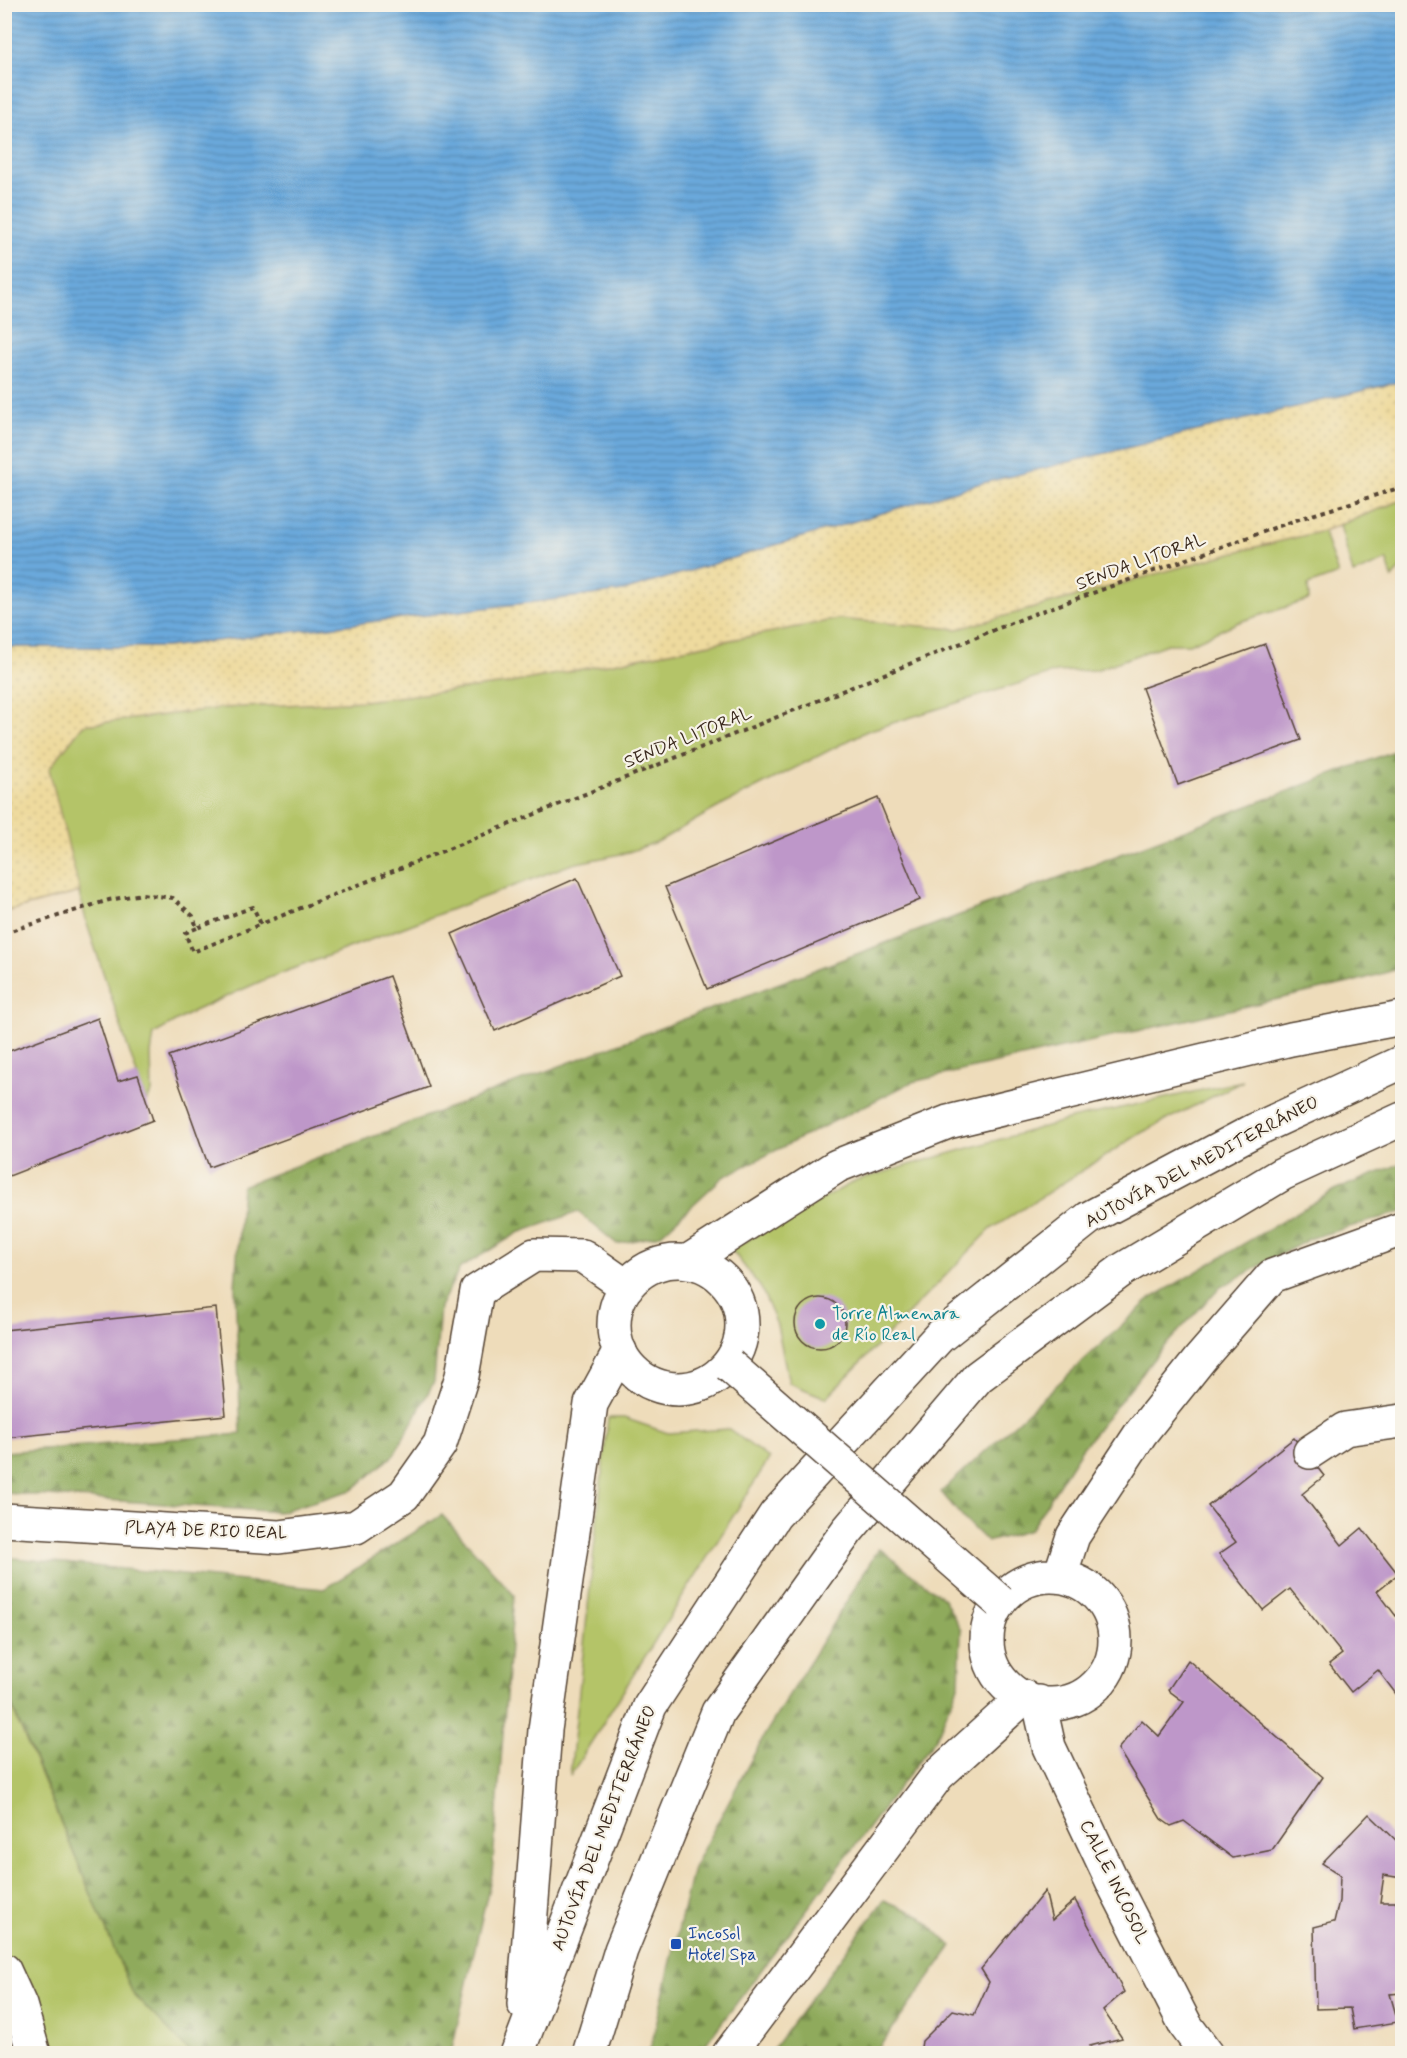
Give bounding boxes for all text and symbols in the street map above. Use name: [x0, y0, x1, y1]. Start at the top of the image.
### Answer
street label: SENDA LITORAL: [1073, 527, 1209, 597]
street label: SENDA LITORAL: [621, 701, 755, 775]
street label: AUTOVÍA DEL MEDITERRÁNEO: [1081, 1090, 1323, 1234]
place label: Torre Almenara de Río Real: [832, 1302, 960, 1347]
marker: Torre Almenara de Río Real: [813, 1317, 827, 1331]
street label: PLAYA DE RIO REAL: [124, 1516, 288, 1546]
street label: AUTOVÍA DEL MEDITERRÁNEO: [546, 1702, 662, 1954]
street label: CALLE INCOSOL: [1074, 1816, 1154, 1948]
place label: Incosol Hotel Spa: [688, 1922, 757, 1967]
marker: Incosol Hotel Spa: [669, 1937, 683, 1951]

